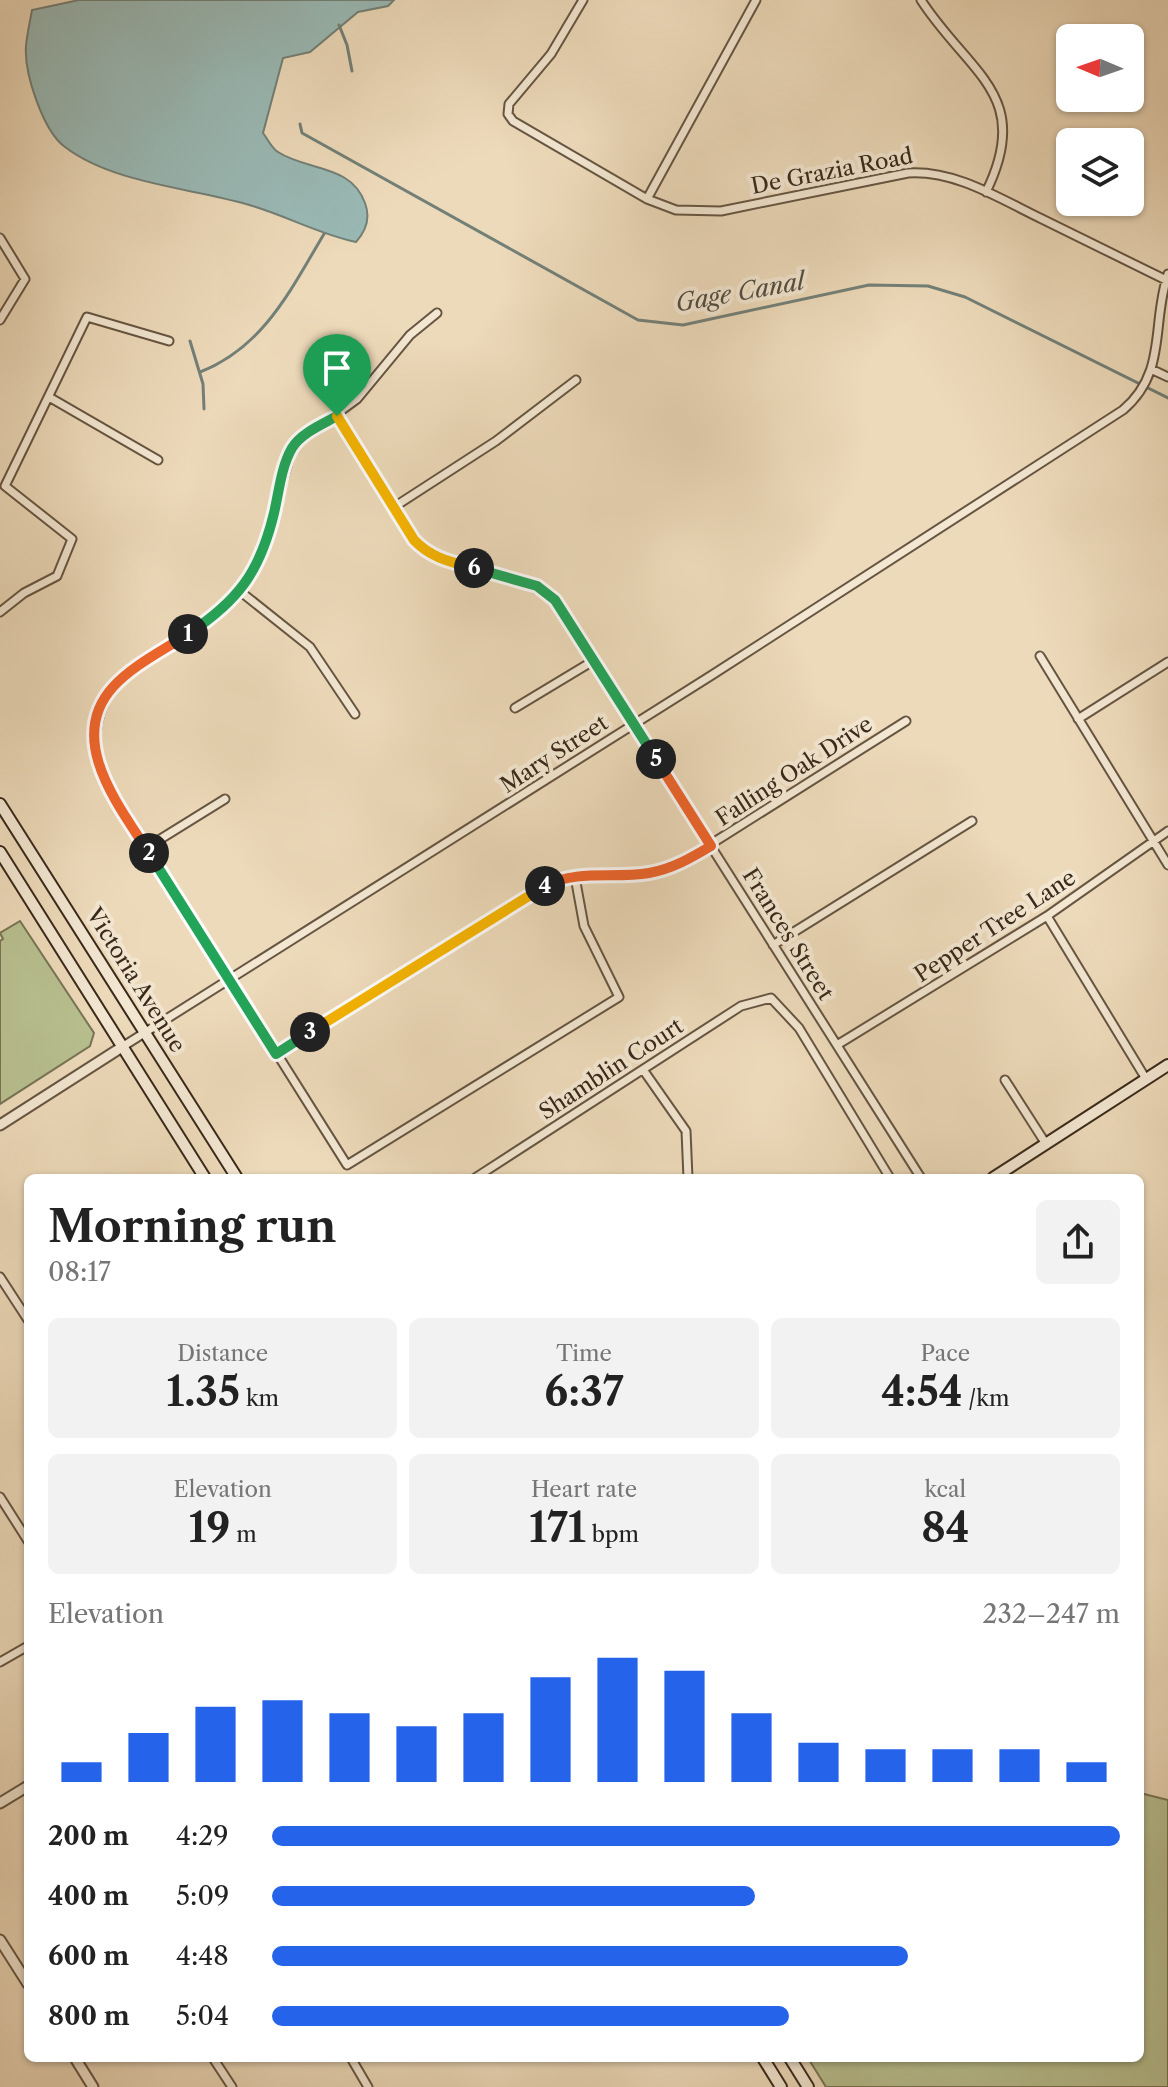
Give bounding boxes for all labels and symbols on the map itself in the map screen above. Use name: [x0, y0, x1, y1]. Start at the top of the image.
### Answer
north arrow: [1056, 24, 1144, 112]
street label: De Grazia Road: [749, 142, 915, 200]
water label: Gage Canal: [673, 266, 809, 318]
pin: [303, 334, 371, 416]
pin: 6: [454, 548, 494, 588]
pin: 1: [168, 614, 208, 654]
street label: Mary Street: [495, 709, 613, 799]
street label: Falling Oak Drive: [711, 710, 877, 832]
pin: 5: [636, 739, 676, 779]
pin: 2: [129, 833, 169, 873]
street label: Frances Street: [737, 863, 839, 1005]
street label: Pepper Tree Lane: [909, 864, 1081, 988]
pin: 4: [525, 866, 565, 906]
street label: Victoria Avenue: [80, 902, 191, 1057]
pin: 3: [290, 1012, 330, 1052]
street label: Shamblin Court: [534, 1012, 688, 1126]

